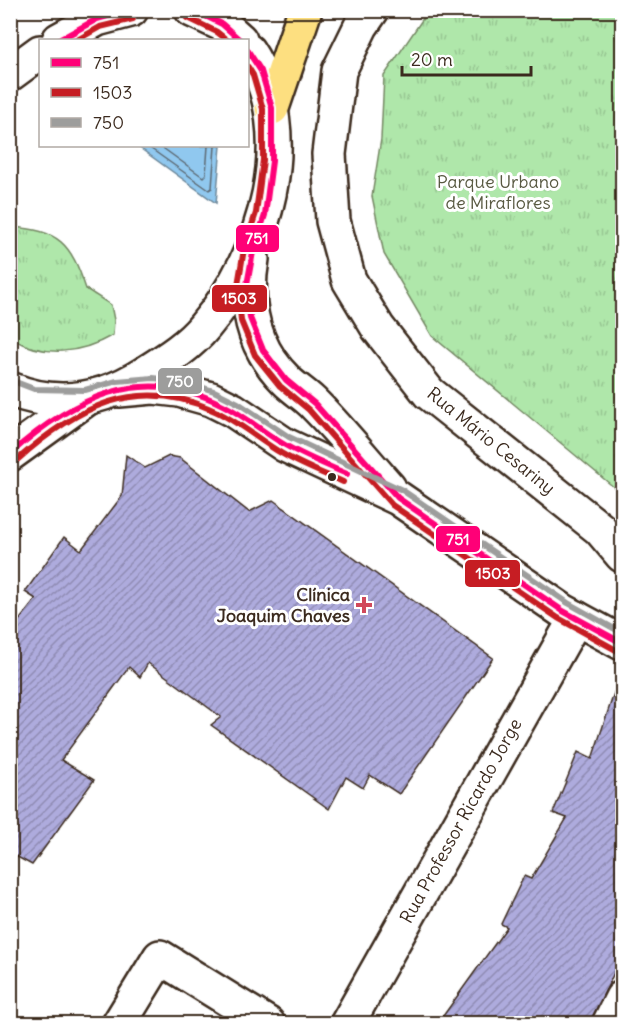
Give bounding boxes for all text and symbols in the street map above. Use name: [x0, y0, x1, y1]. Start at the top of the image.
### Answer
legend: [39, 39, 249, 147]
scale bar: [402, 39, 531, 77]
text: 20 m: [411, 48, 453, 71]
text: 751: [93, 51, 119, 74]
text: 1503: [93, 81, 133, 104]
text: 750: [93, 111, 124, 134]
park label: Parque Urbano de Miraflores: [437, 170, 559, 214]
line badge: 751: [235, 224, 280, 253]
text: 751: [245, 228, 269, 248]
line badge: 1503: [211, 284, 268, 313]
text: 1503: [221, 288, 257, 308]
line badge: 750: [157, 367, 203, 395]
text: 750: [166, 371, 194, 391]
street label: Rua Mário Cesariny: [423, 382, 560, 499]
unlabelled marker: [326, 471, 338, 483]
line badge: 751: [435, 525, 481, 553]
text: 751: [446, 529, 470, 549]
line badge: 1503: [464, 559, 521, 588]
text: 1503: [475, 563, 511, 583]
place label: Clínica Joaquim Chaves: [217, 583, 350, 627]
marker: Clínica Joaquim Chaves: [355, 596, 373, 614]
street label: Rua Professor Ricardo Jorge: [395, 714, 527, 927]

